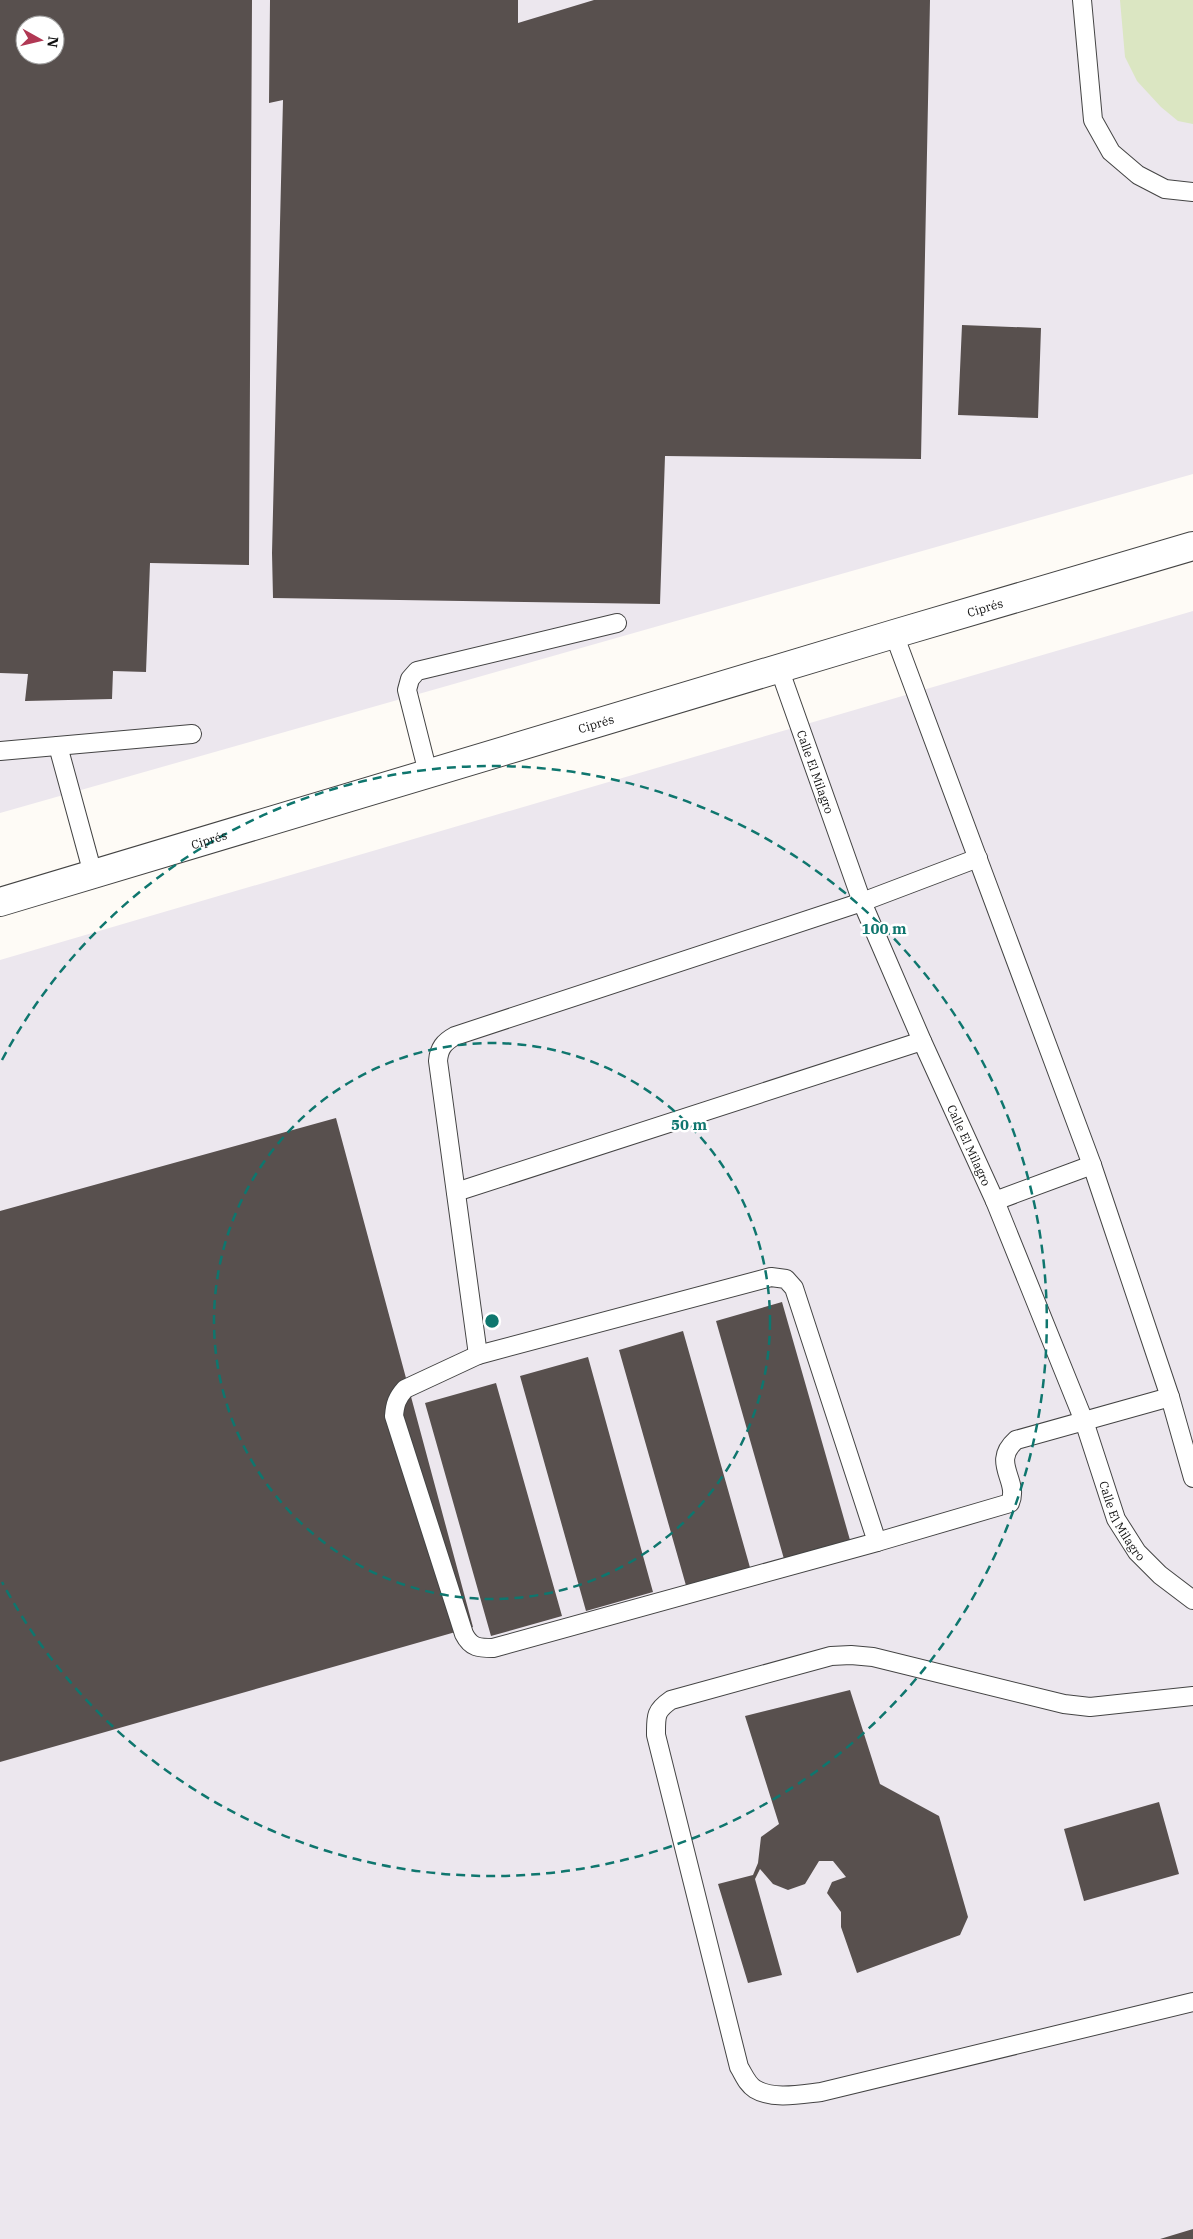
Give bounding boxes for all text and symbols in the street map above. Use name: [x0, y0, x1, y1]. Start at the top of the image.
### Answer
north arrow: [15, 15, 65, 65]
text: N: [43, 35, 63, 49]
street label: Ciprés: [965, 595, 1005, 620]
street label: Ciprés: [576, 711, 616, 736]
street label: Calle El Milagro: [794, 728, 838, 816]
street label: Ciprés: [189, 827, 229, 852]
text: 100 m: [861, 919, 907, 938]
street label: Calle El Milagro: [944, 1102, 995, 1188]
text: 50 m: [671, 1115, 707, 1134]
centre of rings: [483, 1312, 501, 1330]
street label: Calle El Milagro: [1096, 1479, 1149, 1564]

